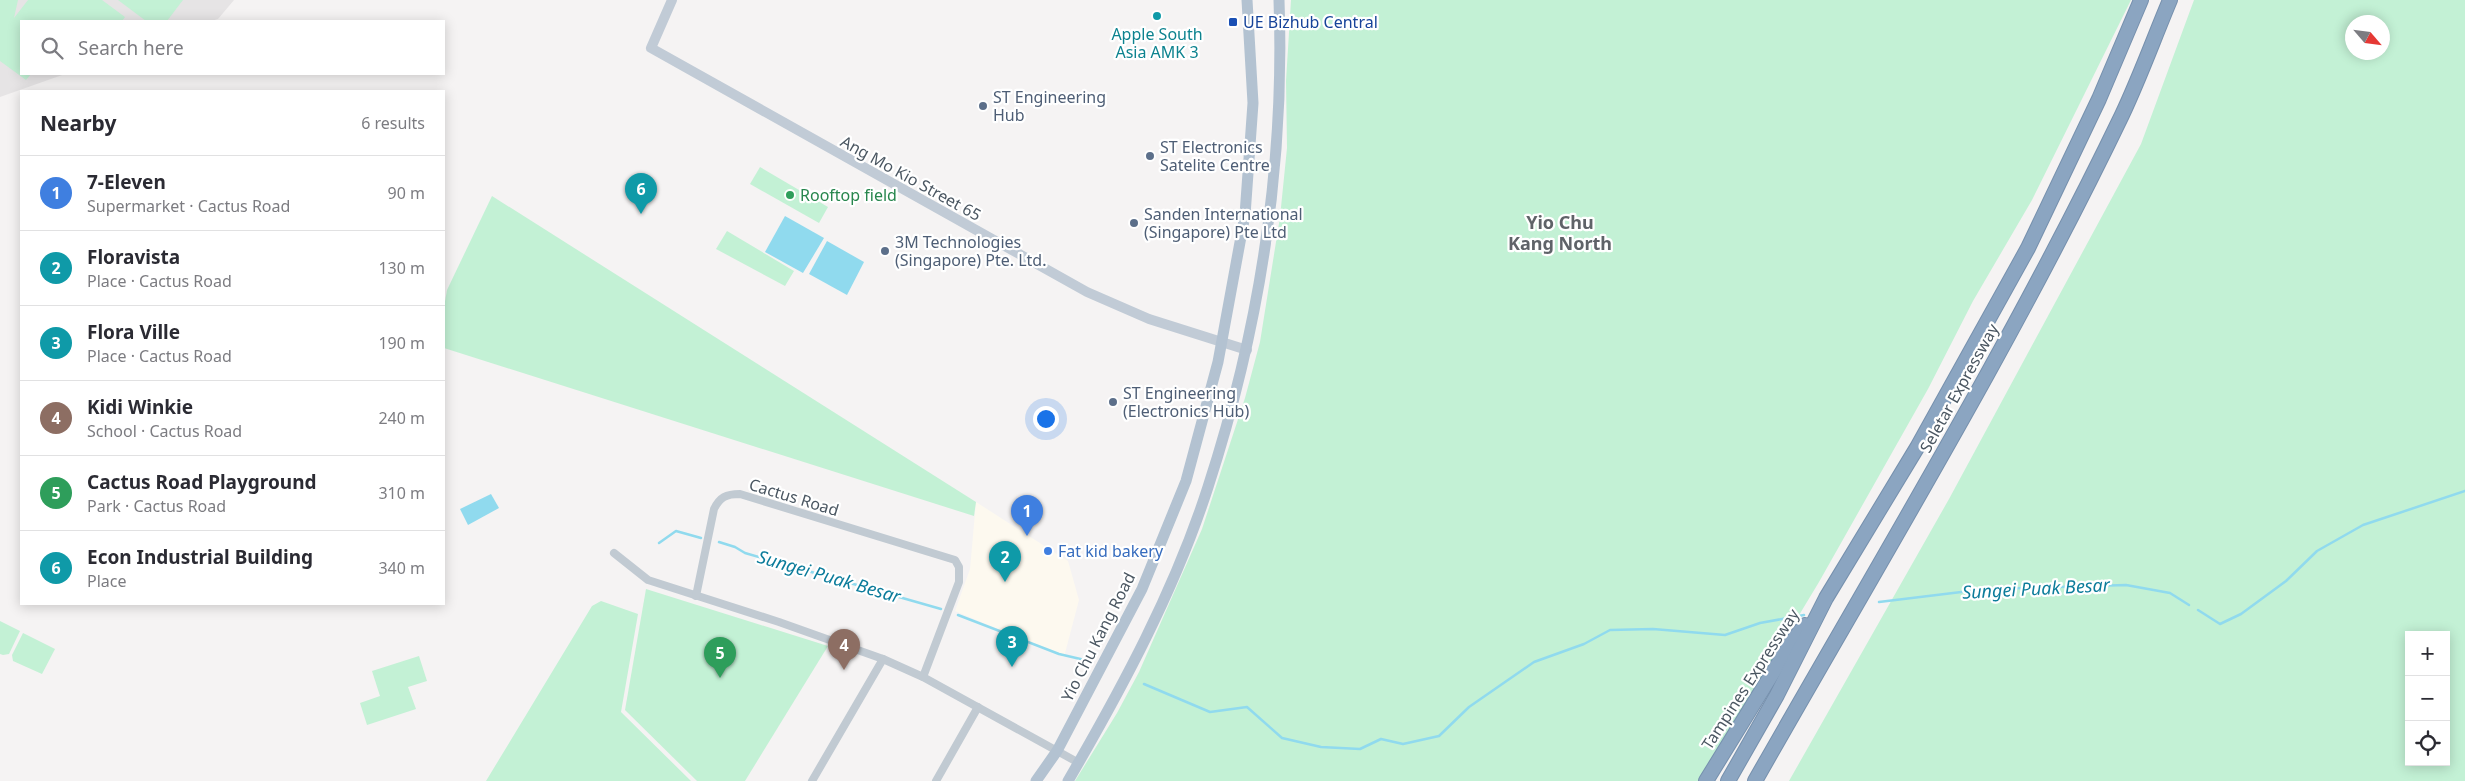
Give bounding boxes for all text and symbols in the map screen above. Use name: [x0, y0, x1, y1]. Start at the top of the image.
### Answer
marker: Apple South Asia AMK 3: [1151, 10, 1163, 22]
place label: UE Bizhub Central: [1243, 11, 1378, 33]
north arrow: [2345, 15, 2390, 60]
marker: UE Bizhub Central: [1227, 16, 1239, 28]
search box: [20, 20, 445, 75]
place label: Apple South Asia AMK 3: [1111, 23, 1203, 63]
icon: search: [38, 34, 66, 62]
text: Search here: [78, 35, 184, 61]
place label: ST Engineering Hub: [993, 86, 1106, 126]
marker: ST Engineering Hub: [977, 100, 989, 112]
text: Nearby: [40, 109, 116, 137]
text: 6 results: [361, 112, 425, 134]
street label: Ang Mo Kio Street 65: [837, 130, 985, 226]
place label: ST Electronics Satelite Centre: [1160, 136, 1270, 176]
marker: ST Electronics Satelite Centre: [1144, 150, 1156, 162]
text: 7-Eleven: [87, 169, 166, 195]
pin: 6: [625, 173, 657, 214]
text: 1: [51, 182, 61, 204]
text: 90 m: [388, 182, 425, 204]
place label: Rooftop field: [800, 184, 897, 206]
marker: Rooftop field: [784, 189, 796, 201]
text: Supermarket · Cactus Road: [87, 195, 290, 217]
place label: Sanden International (Singapore) Pte Ltd: [1144, 203, 1303, 243]
district label: Yio Chu Kang North: [1508, 210, 1612, 255]
marker: Sanden International (Singapore) Pte Ltd: [1128, 217, 1140, 229]
place label: 3M Technologies (Singapore) Pte. Ltd.: [895, 231, 1046, 271]
text: Floravista: [87, 244, 180, 270]
marker: 3M Technologies (Singapore) Pte. Ltd.: [879, 245, 891, 257]
text: 2: [51, 257, 61, 279]
text: 130 m: [378, 257, 425, 279]
text: Place · Cactus Road: [87, 270, 232, 292]
text: Flora Ville: [87, 319, 180, 345]
street label: Seletar Expressway: [1914, 319, 2004, 456]
text: 3: [51, 332, 61, 354]
text: 190 m: [378, 332, 425, 354]
text: Place · Cactus Road: [87, 345, 232, 367]
place label: ST Engineering (Electronics Hub): [1123, 382, 1249, 422]
text: Kidi Winkie: [87, 394, 193, 420]
marker: ST Engineering (Electronics Hub): [1107, 396, 1119, 408]
your location: [1033, 406, 1059, 432]
text: 4: [51, 407, 61, 429]
text: 240 m: [378, 407, 425, 429]
text: School · Cactus Road: [87, 420, 242, 442]
text: Cactus Road Playground: [87, 469, 317, 495]
street label: Cactus Road: [746, 473, 842, 521]
text: 5: [51, 482, 61, 504]
text: 310 m: [378, 482, 425, 504]
text: Park · Cactus Road: [87, 495, 226, 517]
pin: 1: [1011, 495, 1043, 536]
place label: Fat kid bakery: [1058, 540, 1164, 562]
pin: 2: [989, 541, 1021, 582]
text: Econ Industrial Building: [87, 544, 313, 570]
water label: Sungei Puak Besar: [755, 544, 905, 608]
marker: Fat kid bakery: [1042, 545, 1054, 557]
text: 6: [51, 557, 61, 579]
text: 340 m: [378, 557, 425, 579]
street label: Yio Chu Kang Road: [1056, 569, 1140, 705]
text: Place: [87, 570, 127, 592]
water label: Sungei Puak Besar: [1961, 572, 2111, 604]
street label: Tampines Expressway: [1696, 604, 1804, 754]
pin: 3: [996, 626, 1028, 667]
pin: 4: [828, 629, 860, 670]
map controls: [2405, 631, 2450, 766]
button: +: [2405, 631, 2450, 676]
pin: 5: [704, 637, 736, 678]
button: −: [2405, 676, 2450, 721]
button: locate: [2405, 721, 2450, 766]

